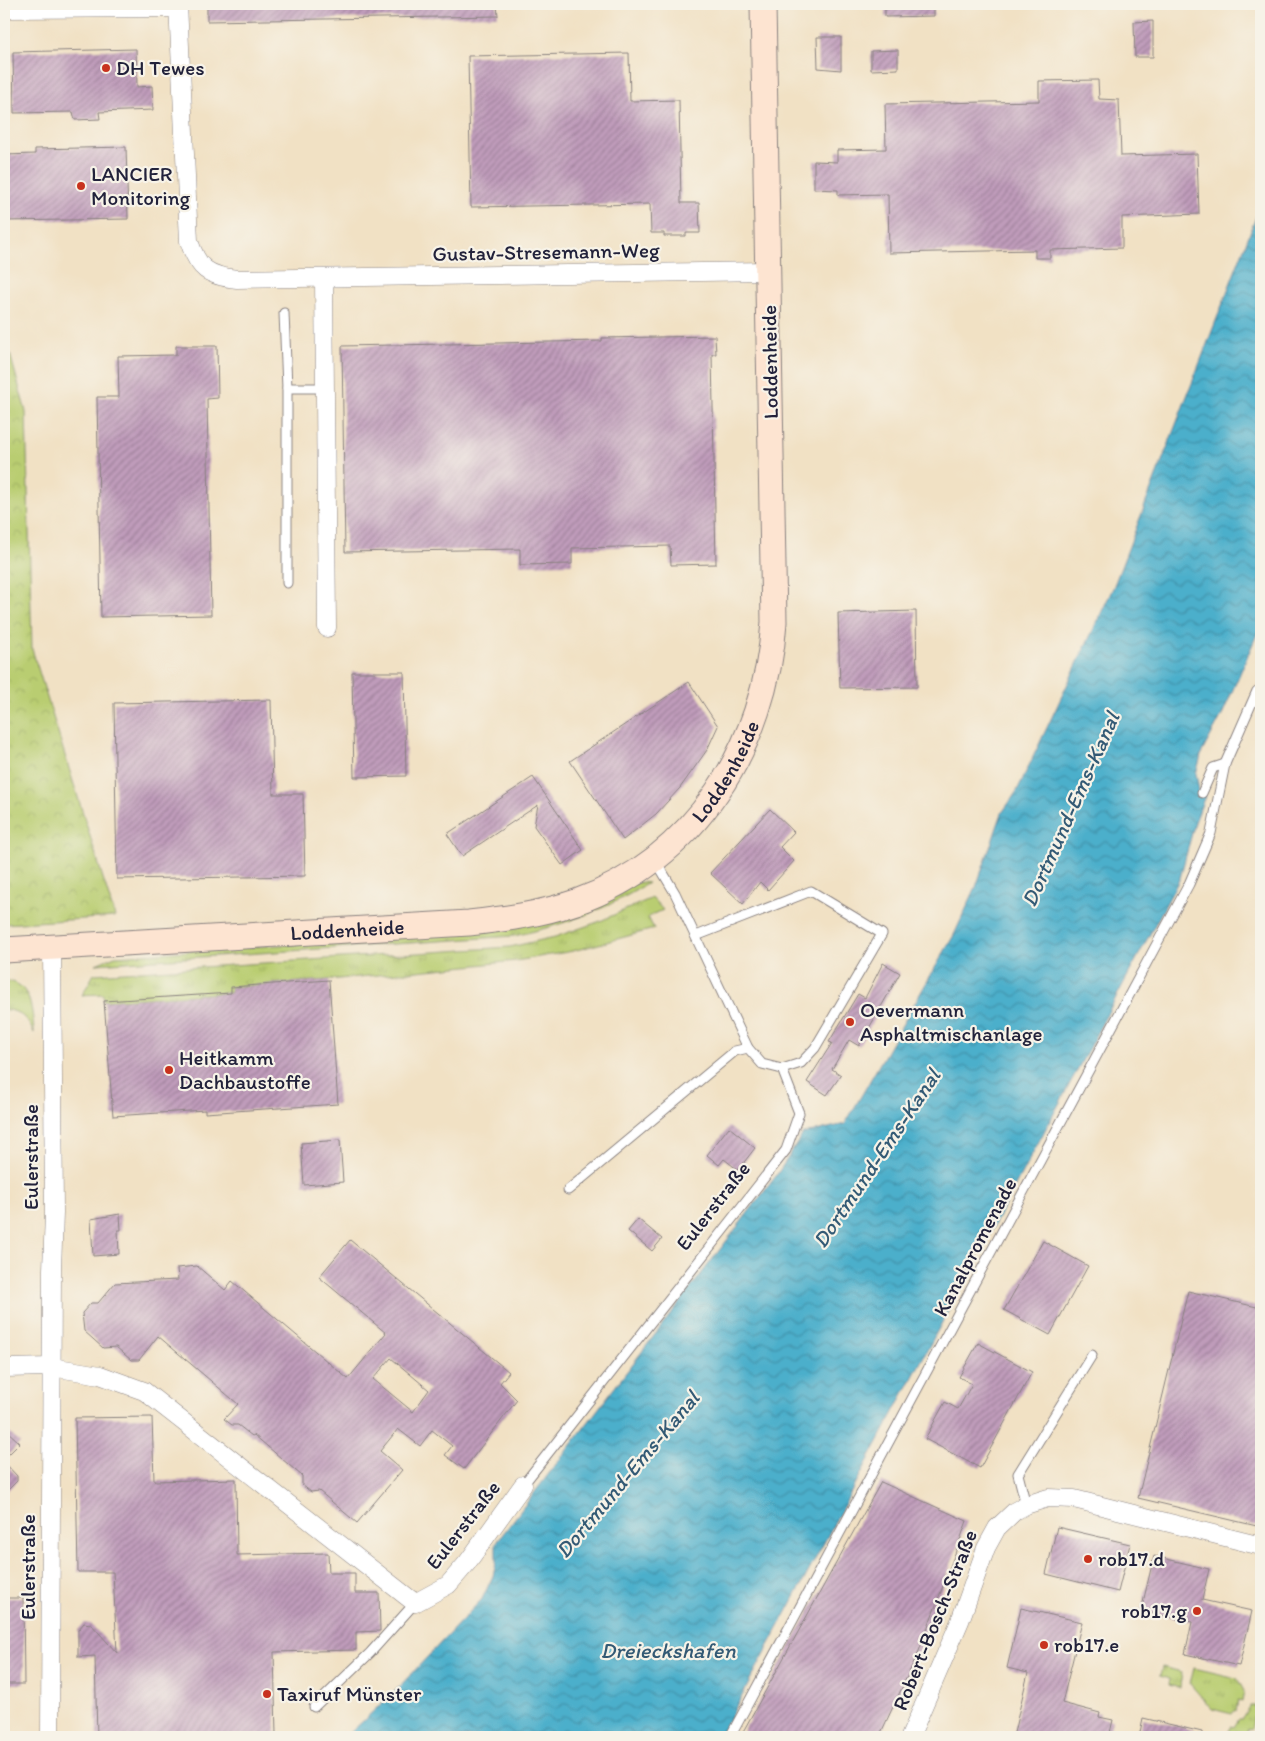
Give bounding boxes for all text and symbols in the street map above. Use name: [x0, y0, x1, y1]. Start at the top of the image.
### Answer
place label: DH Tewes: [116, 55, 205, 80]
marker: DH Tewes: [100, 62, 112, 74]
place label: LANCIER Monitoring: [91, 161, 191, 210]
marker: LANCIER Monitoring: [75, 180, 87, 192]
street label: Gustav-Stresemann-Weg: [432, 237, 660, 266]
street label: Loddenheide: [756, 305, 783, 419]
water label: Dortmund-Ems-Kanal: [1015, 706, 1126, 911]
street label: Loddenheide: [686, 717, 764, 827]
street label: Loddenheide: [290, 914, 405, 945]
place label: Oevermann Asphaltmischanlage: [860, 997, 1043, 1046]
marker: Oevermann Asphaltmischanlage: [844, 1016, 856, 1028]
place label: Heitkamm Dachbaustoffe: [179, 1045, 311, 1094]
water label: Dortmund-Ems-Kanal: [807, 1062, 947, 1253]
marker: Heitkamm Dachbaustoffe: [163, 1064, 175, 1076]
street label: Eulerstraße: [18, 1104, 43, 1210]
street label: Eulerstraße: [670, 1156, 755, 1255]
street label: Kanalpromenade: [927, 1173, 1022, 1320]
water label: Dortmund-Ems-Kanal: [550, 1384, 706, 1563]
street label: Eulerstraße: [420, 1475, 505, 1574]
street label: Eulerstraße: [15, 1514, 40, 1620]
street label: Robert-Bosch-Straße: [887, 1526, 982, 1714]
place label: rob17.d: [1098, 1546, 1165, 1571]
marker: rob17.d: [1082, 1553, 1094, 1565]
place label: rob17.g: [1121, 1598, 1187, 1623]
marker: rob17.g: [1191, 1605, 1203, 1617]
place label: rob17.e: [1054, 1632, 1119, 1657]
water label: Dreieckshafen: [600, 1637, 736, 1664]
marker: rob17.e: [1038, 1639, 1050, 1651]
place label: Taxiruf Münster: [277, 1681, 422, 1706]
marker: Taxiruf Münster: [261, 1688, 273, 1700]

